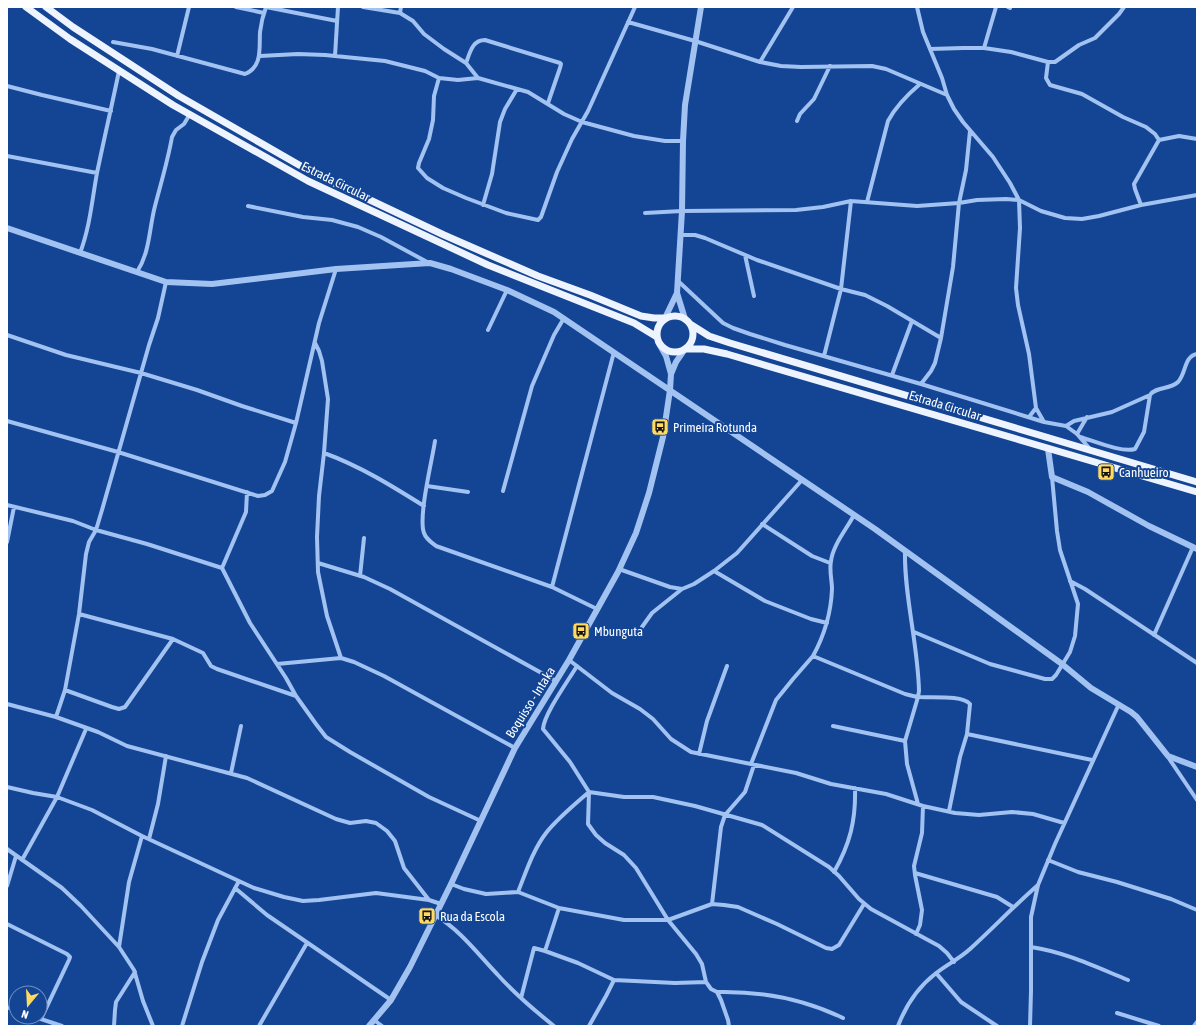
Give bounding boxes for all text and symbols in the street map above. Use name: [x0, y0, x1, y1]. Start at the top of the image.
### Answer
street label: Estrada Circular: [299, 158, 373, 205]
street label: Estrada Circular: [907, 387, 983, 424]
bus stop icon: Primeira Rotunda: [650, 417, 670, 437]
place label: Primeira Rotunda: [673, 420, 757, 435]
bus stop icon: Canhueiro: [1096, 462, 1116, 482]
place label: Canhueiro: [1119, 465, 1169, 480]
bus stop icon: Mbunguta: [571, 621, 591, 641]
place label: Mbunguta: [594, 624, 643, 639]
street label: Boquisso - Intaka: [503, 664, 558, 741]
bus stop icon: Rua da Escola: [417, 906, 437, 926]
place label: Rua da Escola: [440, 909, 505, 924]
north arrow: [8, 985, 48, 1025]
text: N: [20, 1008, 30, 1021]

